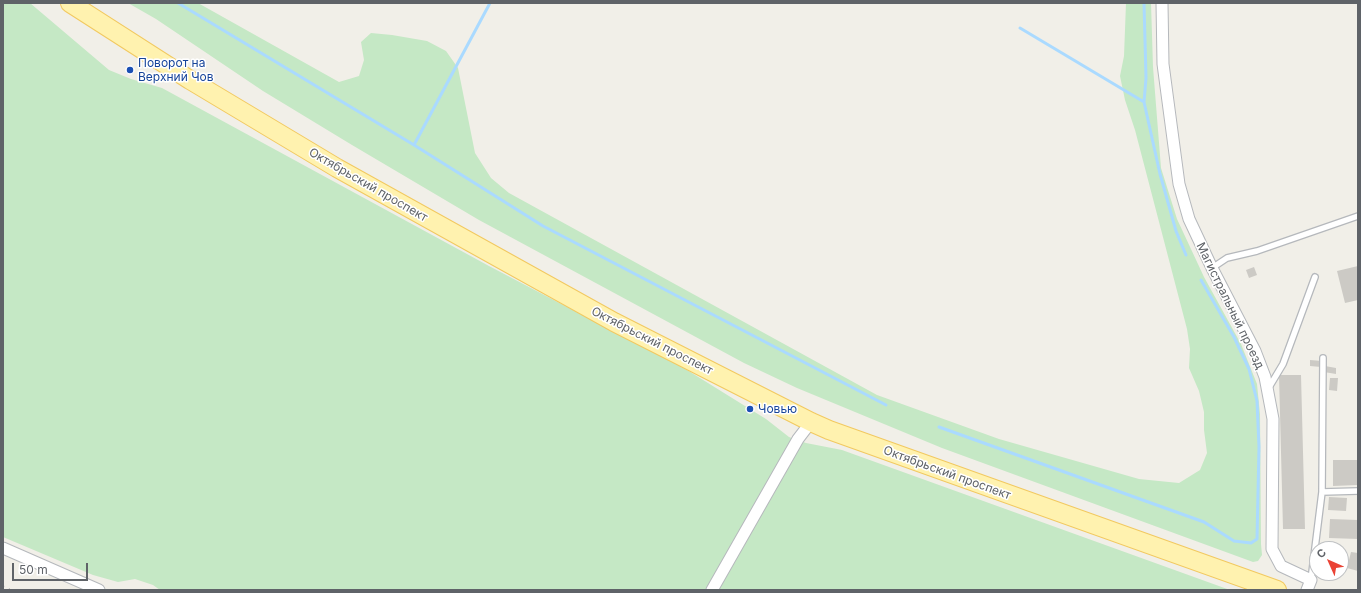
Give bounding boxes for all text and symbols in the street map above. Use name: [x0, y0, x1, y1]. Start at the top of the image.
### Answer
place label: Поворот на Верхний Чов: [138, 56, 214, 84]
marker: Поворот на Верхний Чов: [125, 65, 135, 75]
street label: Октябрьский проспект: [306, 145, 430, 225]
street label: Магистральный проезд: [1193, 240, 1267, 372]
street label: Октябрьский проспект: [589, 304, 715, 378]
place label: Човью: [758, 402, 797, 416]
marker: Човью: [745, 404, 755, 414]
street label: Октябрьский проспект: [881, 443, 1013, 503]
north arrow: [1309, 541, 1349, 581]
text: С: [1313, 545, 1329, 561]
scale bar: [14, 555, 90, 581]
text: 50 m: [19, 562, 48, 577]

